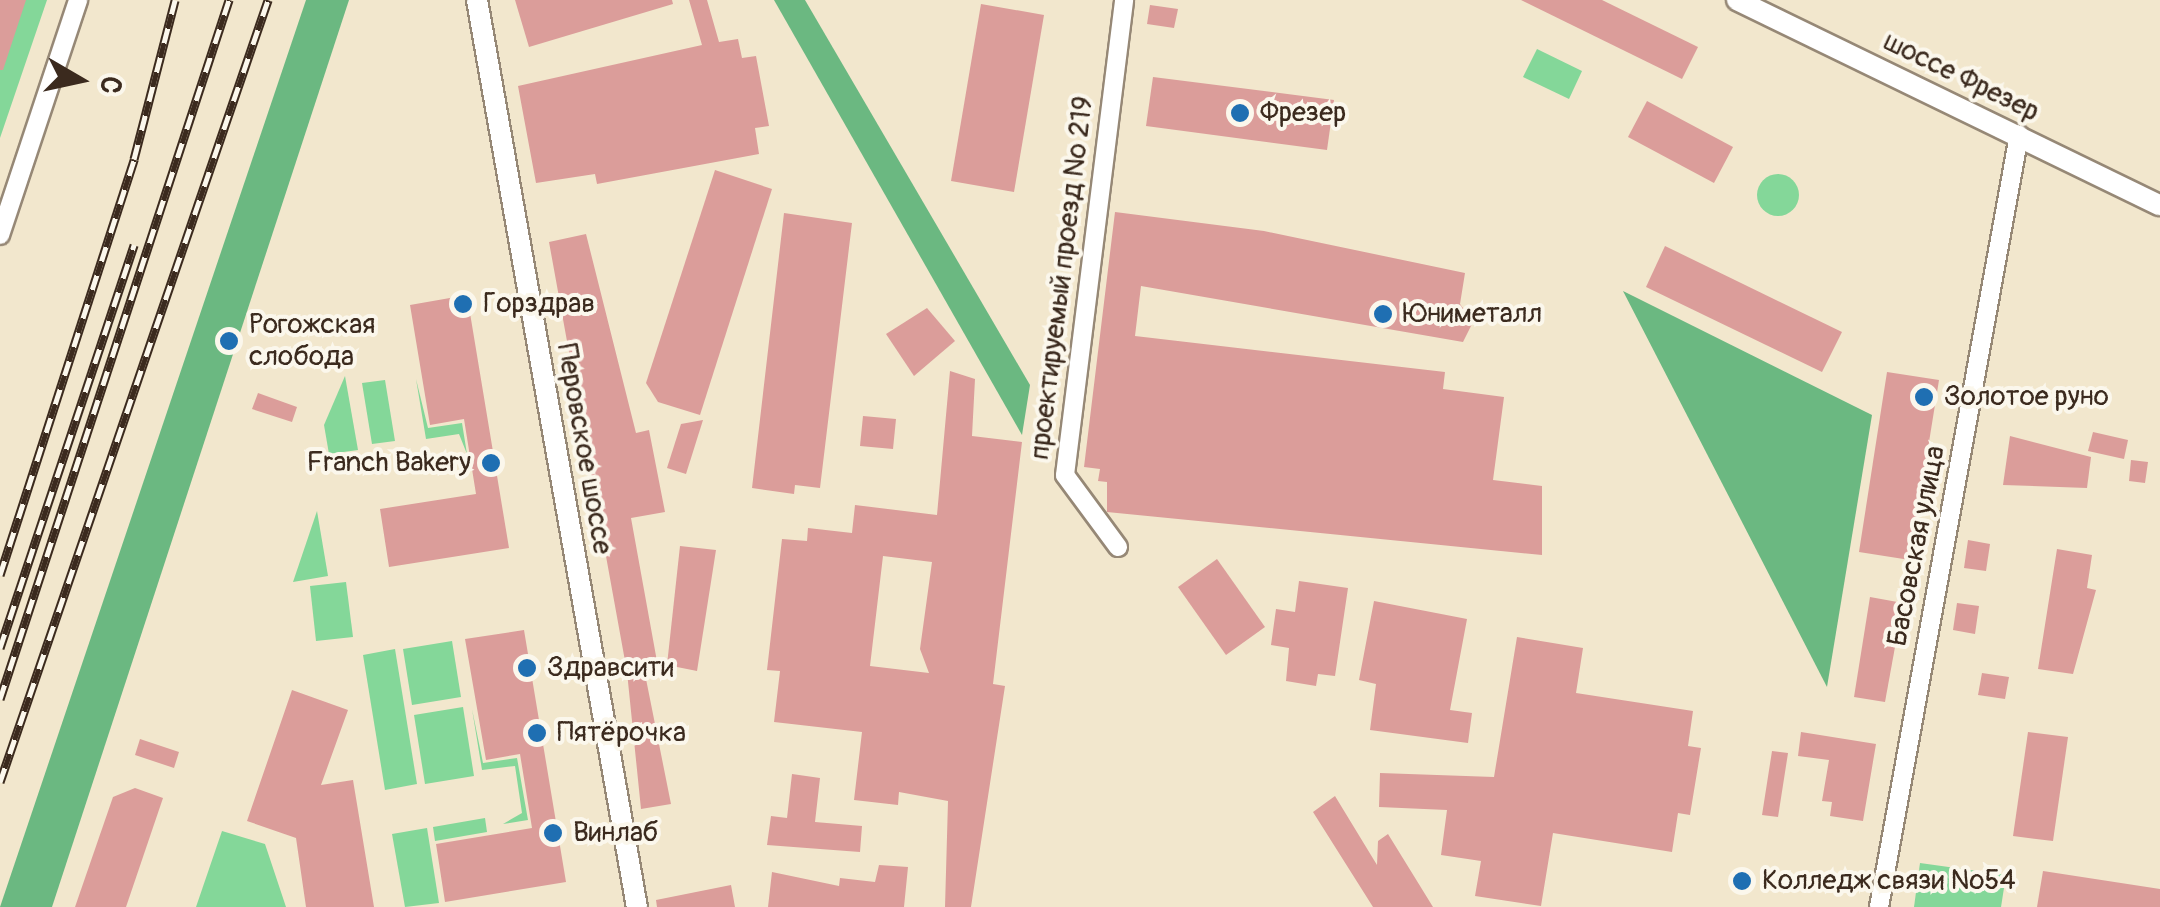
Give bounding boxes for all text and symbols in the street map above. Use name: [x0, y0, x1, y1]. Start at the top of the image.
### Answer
street label: шоссе Фрезер: [1877, 25, 2045, 129]
north arrow: [30, 30, 130, 130]
text: С: [91, 73, 129, 96]
street label: проектируемый проезд № 219: [1023, 94, 1101, 462]
place label: Фрезер: [1260, 96, 1346, 130]
marker: Фрезер: [1229, 102, 1251, 124]
place label: Горздрав: [483, 287, 595, 321]
marker: Горздрав: [452, 293, 474, 315]
place label: Юниметалл: [1403, 297, 1542, 331]
marker: Юниметалл: [1372, 303, 1394, 325]
place label: Рогожская слобода: [249, 308, 375, 374]
marker: Рогожская слобода: [218, 330, 240, 352]
street label: Перовское шоссе: [549, 341, 619, 557]
place label: Золотое руно: [1944, 380, 2109, 414]
marker: Золотое руно: [1913, 386, 1935, 408]
street label: Басовская улица: [1881, 443, 1953, 649]
place label: Franch Bakery: [306, 446, 471, 480]
marker: Franch Bakery: [480, 452, 502, 474]
place label: Здравсити: [547, 651, 674, 685]
marker: Здравсити: [516, 657, 538, 679]
place label: Пятёрочка: [557, 716, 686, 750]
marker: Пятёрочка: [526, 722, 548, 744]
place label: Винлаб: [573, 816, 658, 850]
marker: Винлаб: [542, 822, 564, 844]
place label: Колледж связи №54: [1762, 864, 2016, 898]
marker: Колледж связи №54: [1731, 870, 1753, 892]

